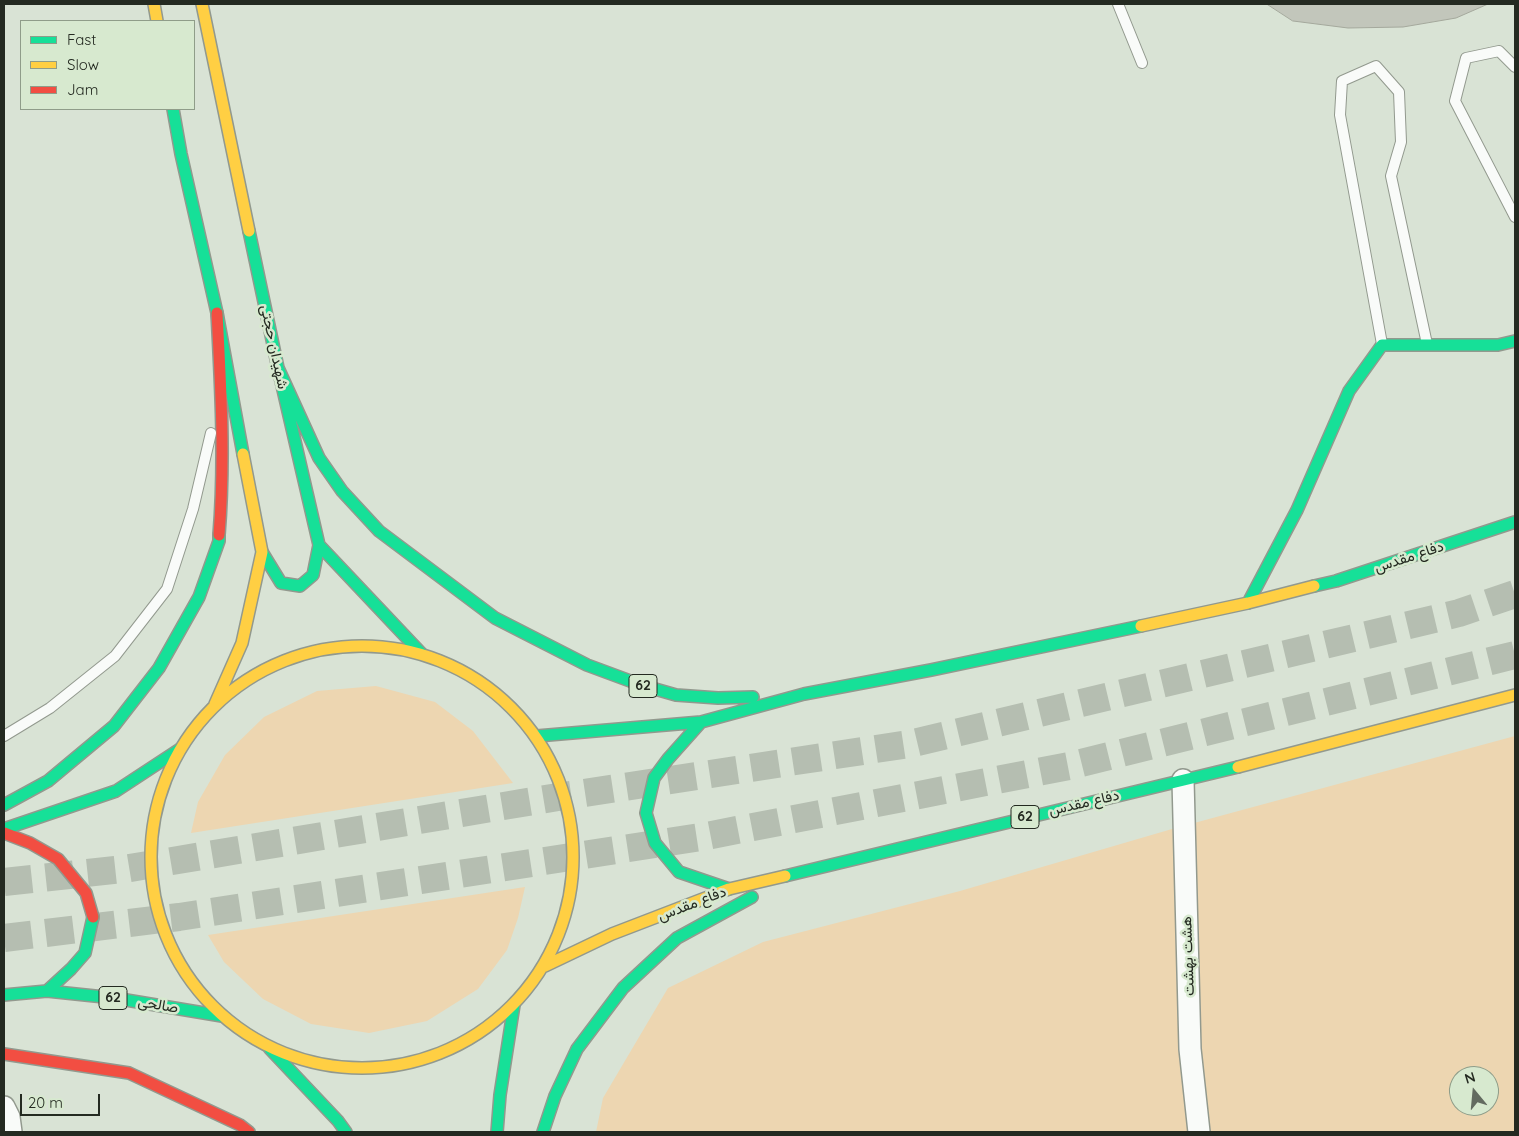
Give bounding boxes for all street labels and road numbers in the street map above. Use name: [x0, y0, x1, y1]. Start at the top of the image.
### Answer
street label: شهیدان حجتی: [256, 303, 292, 391]
street label: دفاع مقدس: [1372, 537, 1446, 577]
road number: 62: [629, 674, 657, 698]
street label: دفاع مقدس: [1047, 786, 1121, 820]
road number: 62: [1011, 806, 1039, 829]
street label: دفاع مقدس: [655, 883, 729, 925]
street label: هشت بهشت: [1178, 916, 1198, 996]
road number: 62: [99, 986, 127, 1010]
street label: صالحی: [136, 993, 180, 1017]

